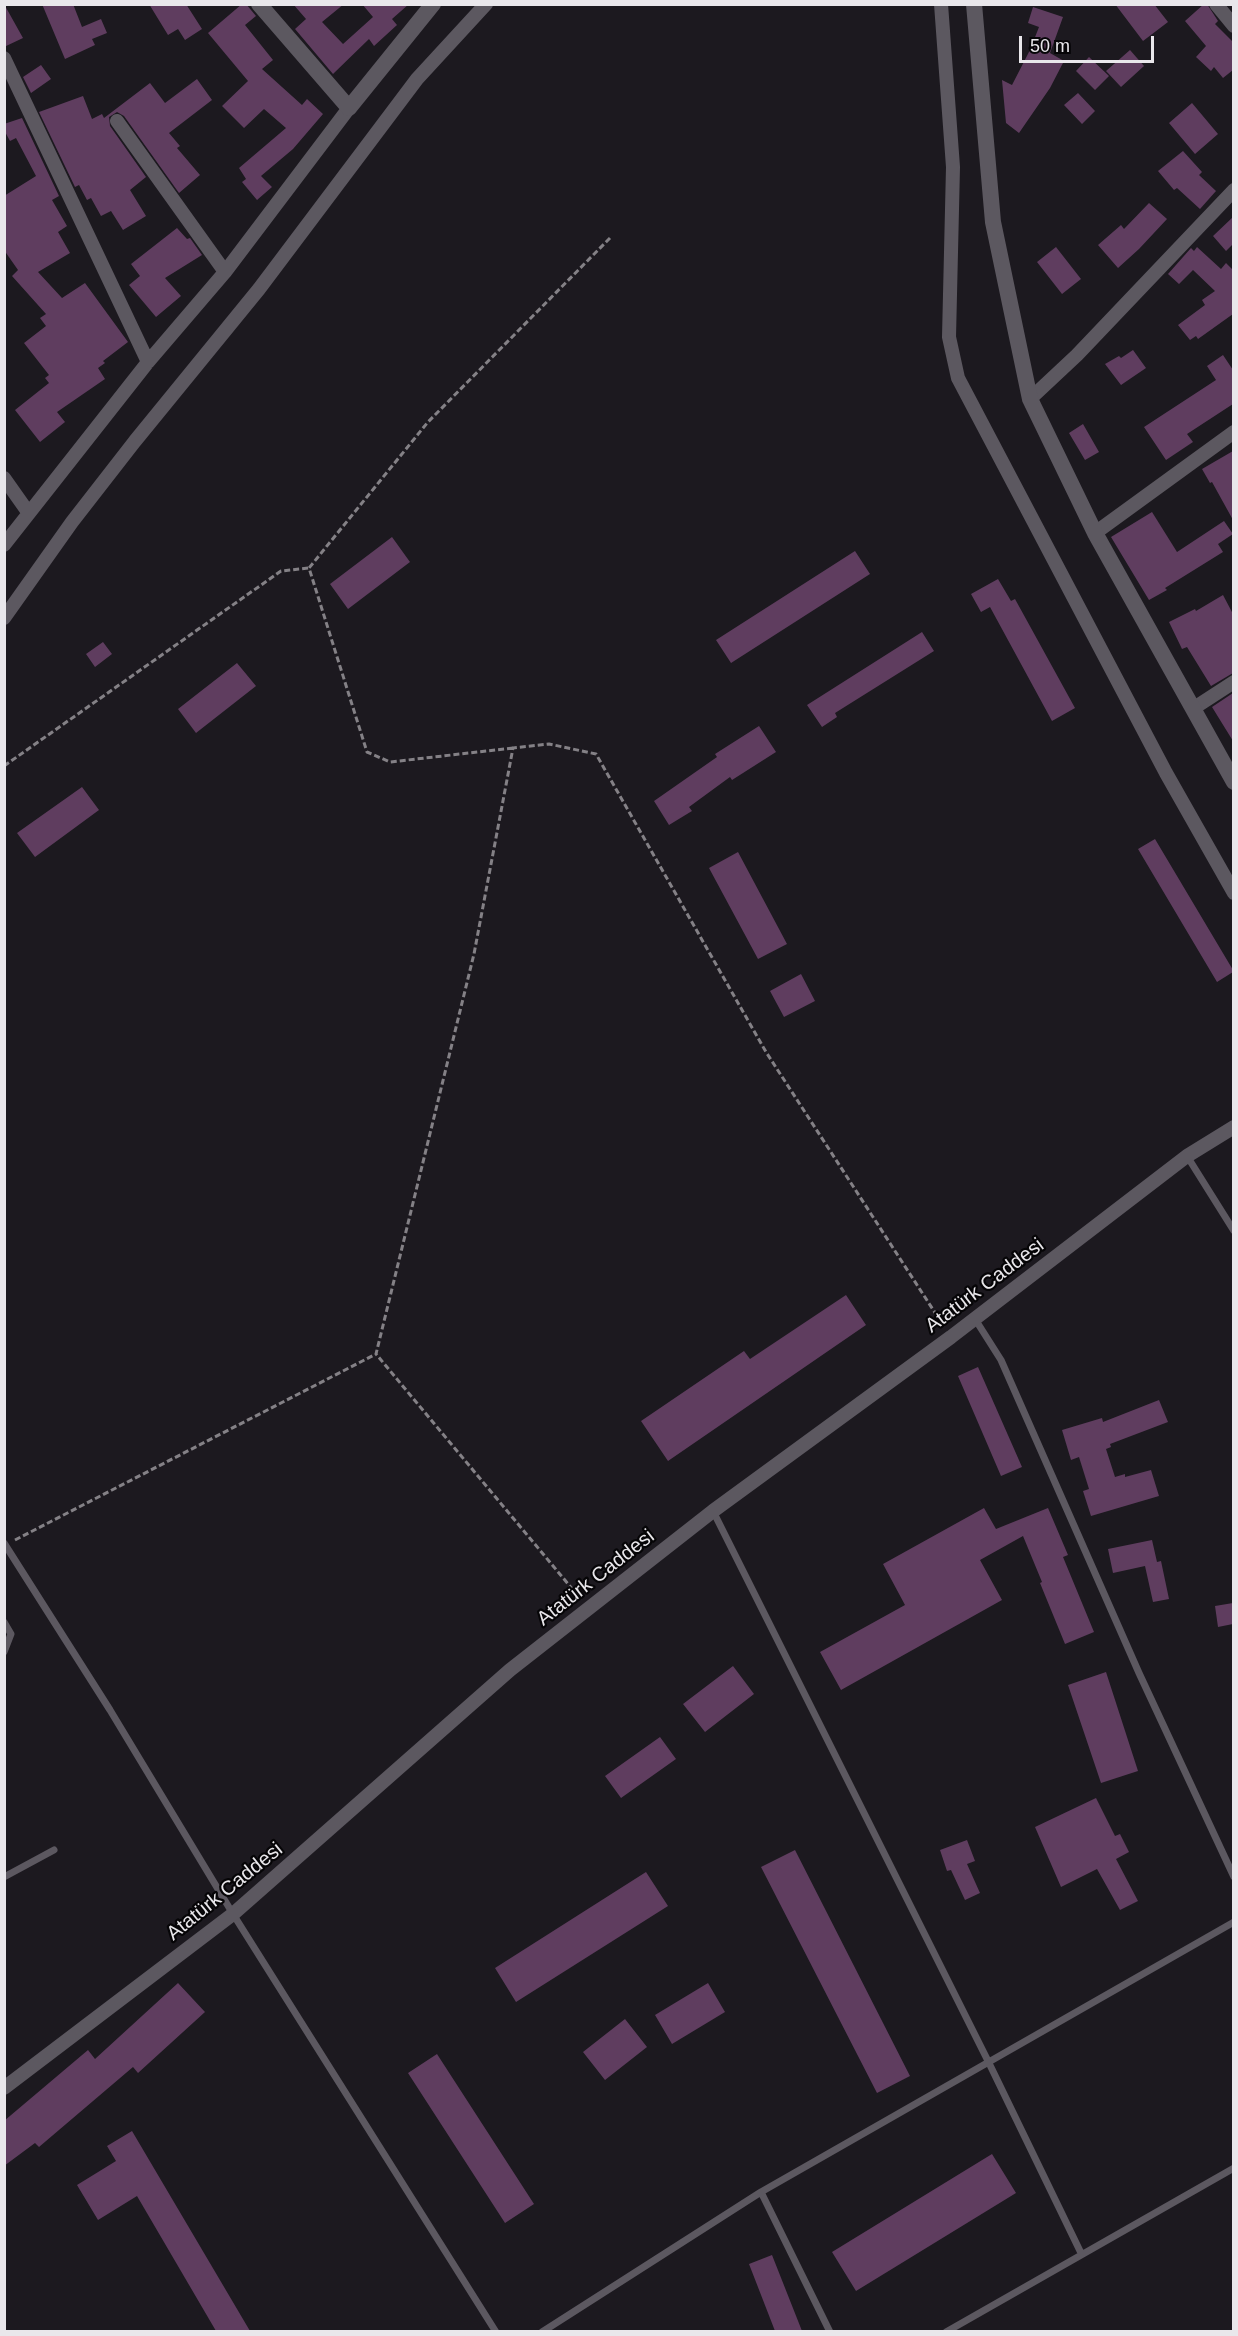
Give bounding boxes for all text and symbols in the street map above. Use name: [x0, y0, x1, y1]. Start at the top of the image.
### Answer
scale bar: [1022, 24, 1157, 62]
text: 50 m: [1030, 36, 1070, 56]
street label: Atatürk Caddesi: [921, 1234, 1049, 1338]
street label: Atatürk Caddesi: [533, 1525, 659, 1631]
street label: Atatürk Caddesi: [162, 1838, 288, 1946]

